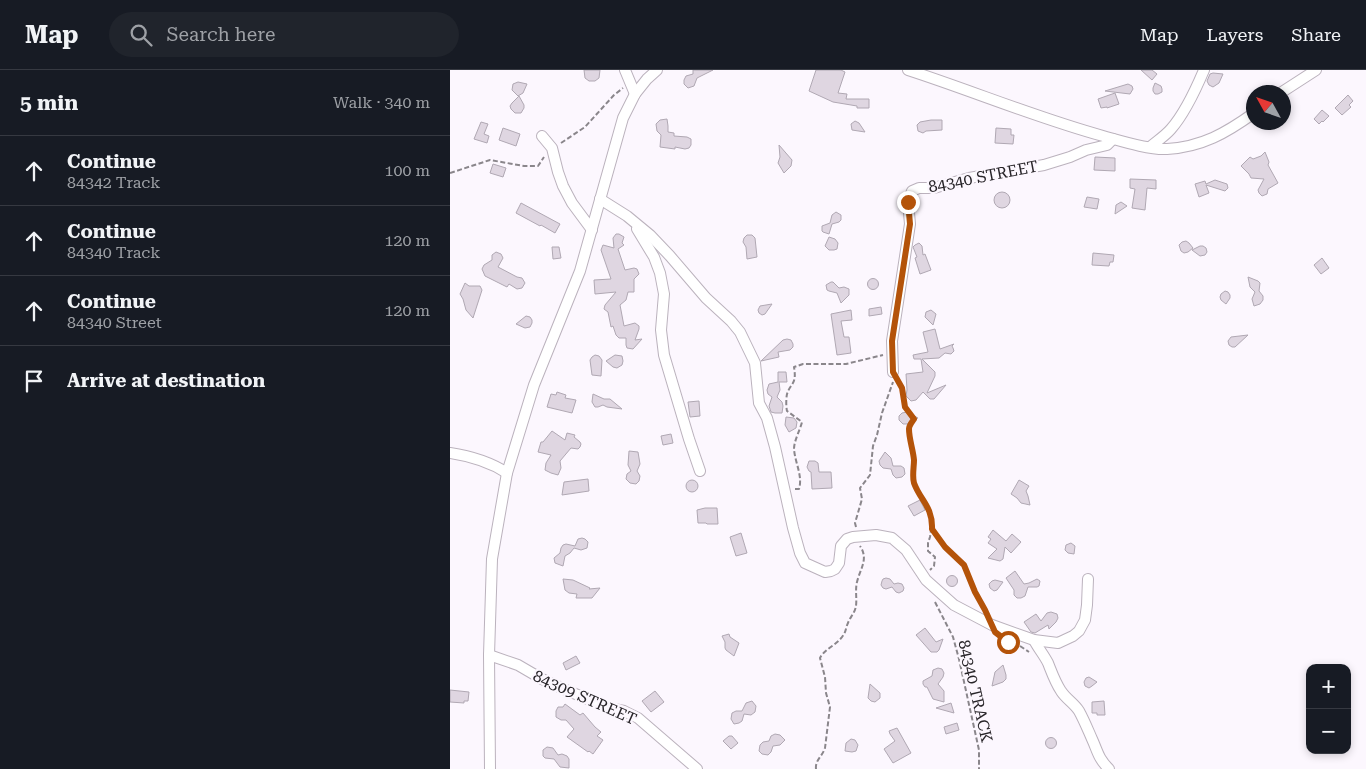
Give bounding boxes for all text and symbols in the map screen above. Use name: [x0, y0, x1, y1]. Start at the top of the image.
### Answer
search box: [109, 12, 459, 57]
text: Map: [25, 21, 79, 49]
icon: search: [127, 21, 155, 49]
text: Search here: [167, 23, 275, 46]
text: Map: [1140, 24, 1179, 45]
text: Layers: [1207, 24, 1263, 45]
text: Share: [1291, 24, 1341, 45]
north arrow: [1246, 85, 1291, 130]
text: 5 min: [20, 91, 78, 115]
text: Walk · 340 m: [333, 93, 430, 112]
text: Continue: [67, 150, 156, 173]
street label: 84340 STREET: [927, 156, 1040, 196]
icon: ahead: [20, 157, 48, 185]
text: 100 m: [384, 161, 430, 180]
text: 84342 Track: [67, 173, 160, 192]
route end: [897, 191, 920, 214]
text: Continue: [67, 220, 156, 243]
icon: ahead: [20, 227, 48, 255]
text: 120 m: [384, 231, 430, 250]
text: 84340 Track: [67, 243, 160, 262]
text: Continue: [67, 290, 156, 313]
icon: ahead: [20, 297, 48, 325]
text: 120 m: [384, 301, 430, 320]
text: 84340 Street: [67, 313, 162, 332]
icon: arrive: [20, 367, 48, 395]
text: Arrive at destination: [67, 369, 265, 392]
route start: [997, 631, 1020, 654]
street label: 84340 TRACK: [954, 638, 997, 745]
map controls: [1306, 664, 1351, 754]
button: +: [1306, 664, 1351, 709]
street label: 84309 STREET: [530, 666, 640, 729]
button: −: [1306, 709, 1351, 754]

